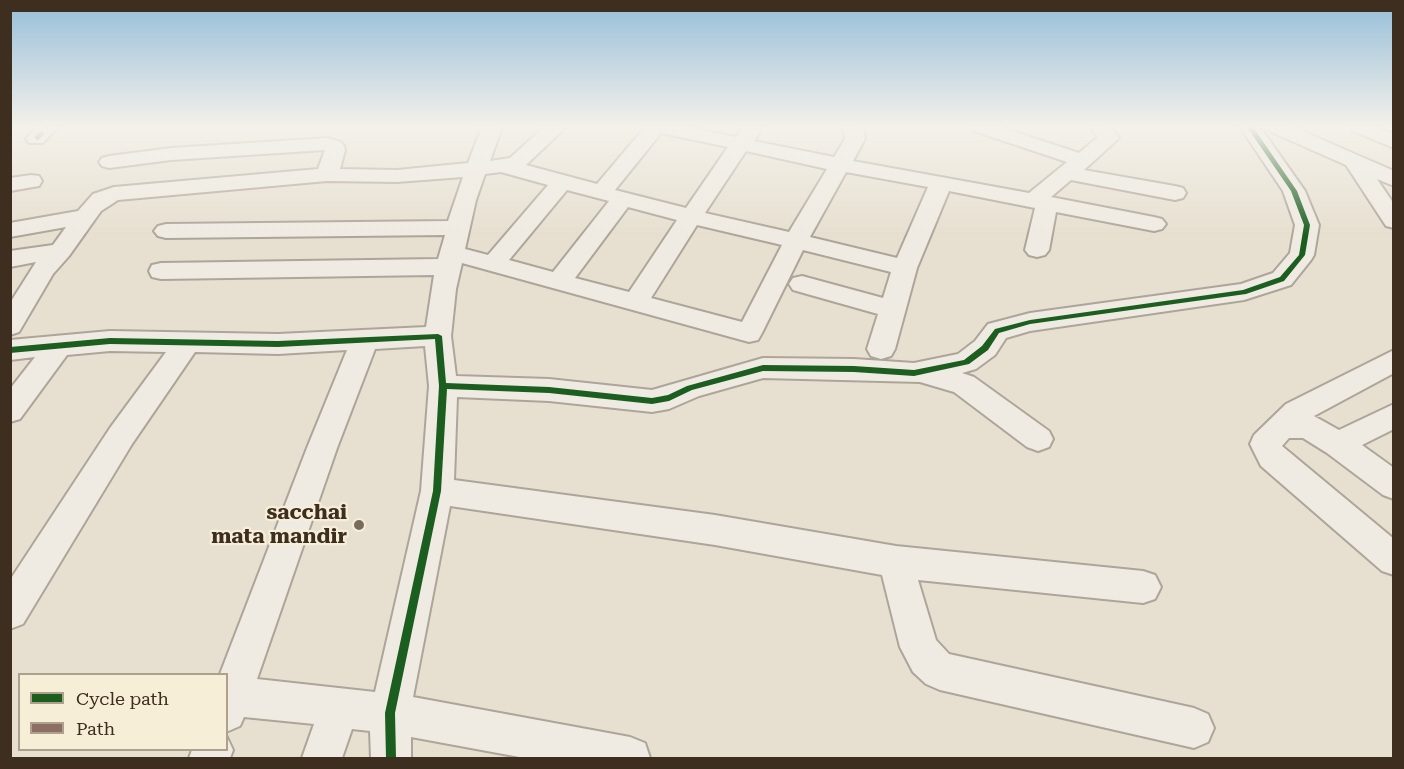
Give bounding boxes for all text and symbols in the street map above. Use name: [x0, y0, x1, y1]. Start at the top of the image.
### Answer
place label: sacchai mata mandir: [211, 500, 347, 550]
marker: sacchai mata mandir: [352, 518, 366, 532]
legend: [18, 673, 228, 751]
text: Cycle path: [76, 688, 169, 709]
text: Path: [76, 718, 115, 739]

